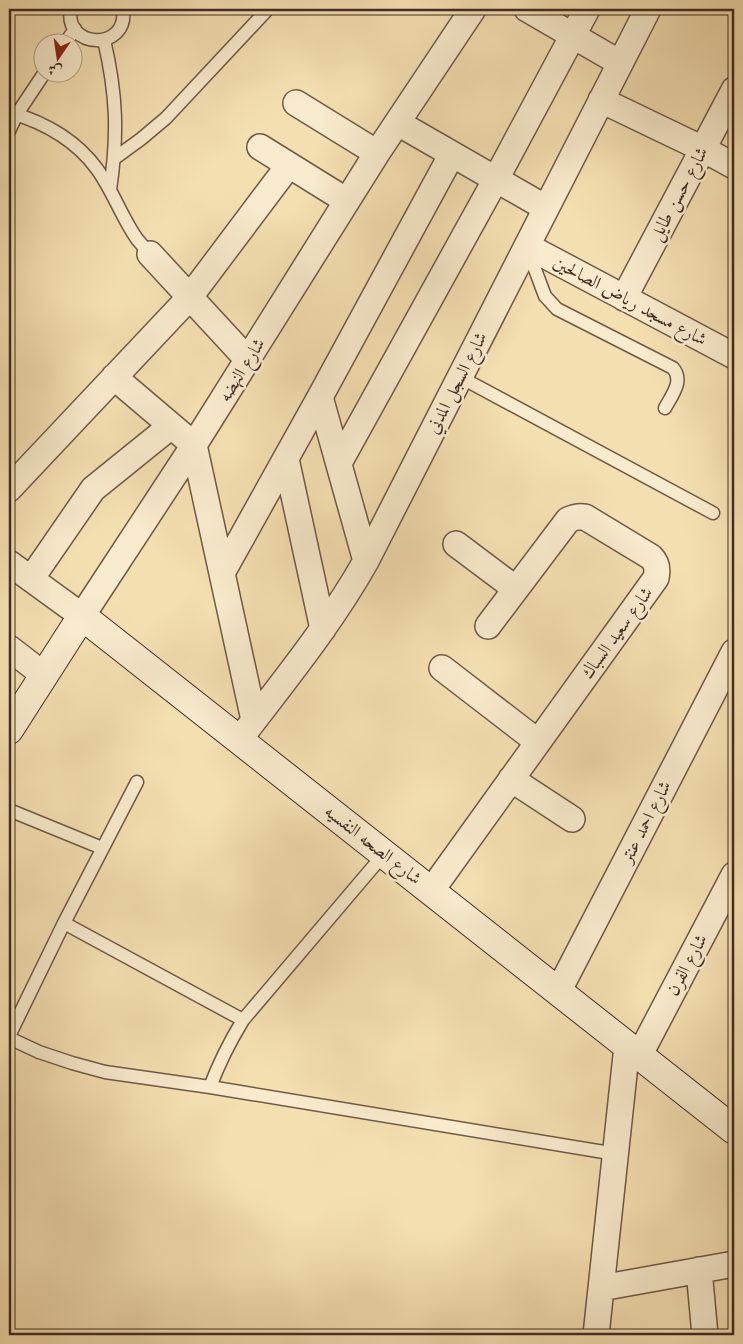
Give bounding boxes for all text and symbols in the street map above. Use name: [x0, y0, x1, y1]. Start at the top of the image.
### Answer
north arrow: [32, 32, 82, 82]
text: ش: [46, 59, 64, 81]
street label: شارع حسن طايل: [644, 143, 716, 246]
street label: شارع مسجد رياض الصالحين: [548, 250, 711, 354]
street label: شارع السجل المدني: [421, 328, 495, 439]
street label: شارع النهضه: [213, 333, 273, 408]
street label: شارع سعيد السباك: [575, 582, 661, 685]
street label: شارع احمد عنتر: [614, 777, 679, 870]
street label: شارع الصحه النفسيه: [318, 799, 427, 892]
street label: شارع الفرن: [660, 930, 715, 1001]

